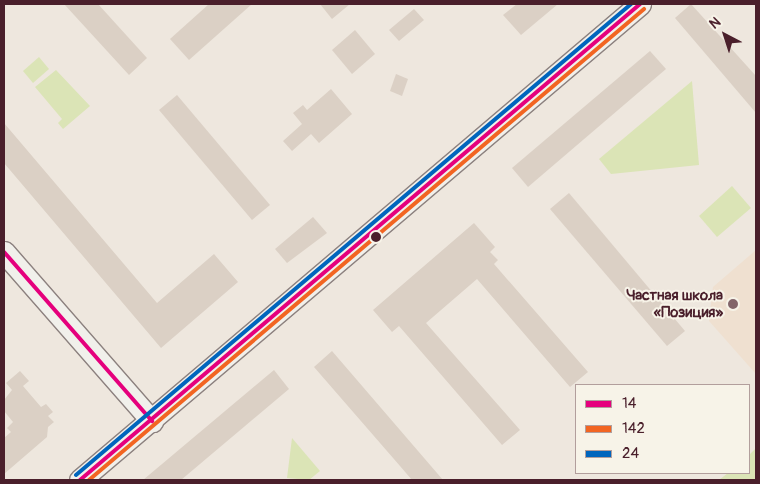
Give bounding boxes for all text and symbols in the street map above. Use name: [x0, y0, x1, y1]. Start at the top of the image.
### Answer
north arrow: [700, 10, 750, 60]
text: N: [706, 14, 724, 33]
unlabelled marker: [371, 232, 381, 242]
place label: Частная школа «Позиция»: [626, 286, 723, 321]
marker: Частная школа «Позиция»: [727, 298, 739, 310]
legend: [575, 384, 750, 474]
text: 14: [622, 394, 637, 413]
text: 142: [622, 419, 645, 438]
text: 24: [622, 444, 639, 463]

